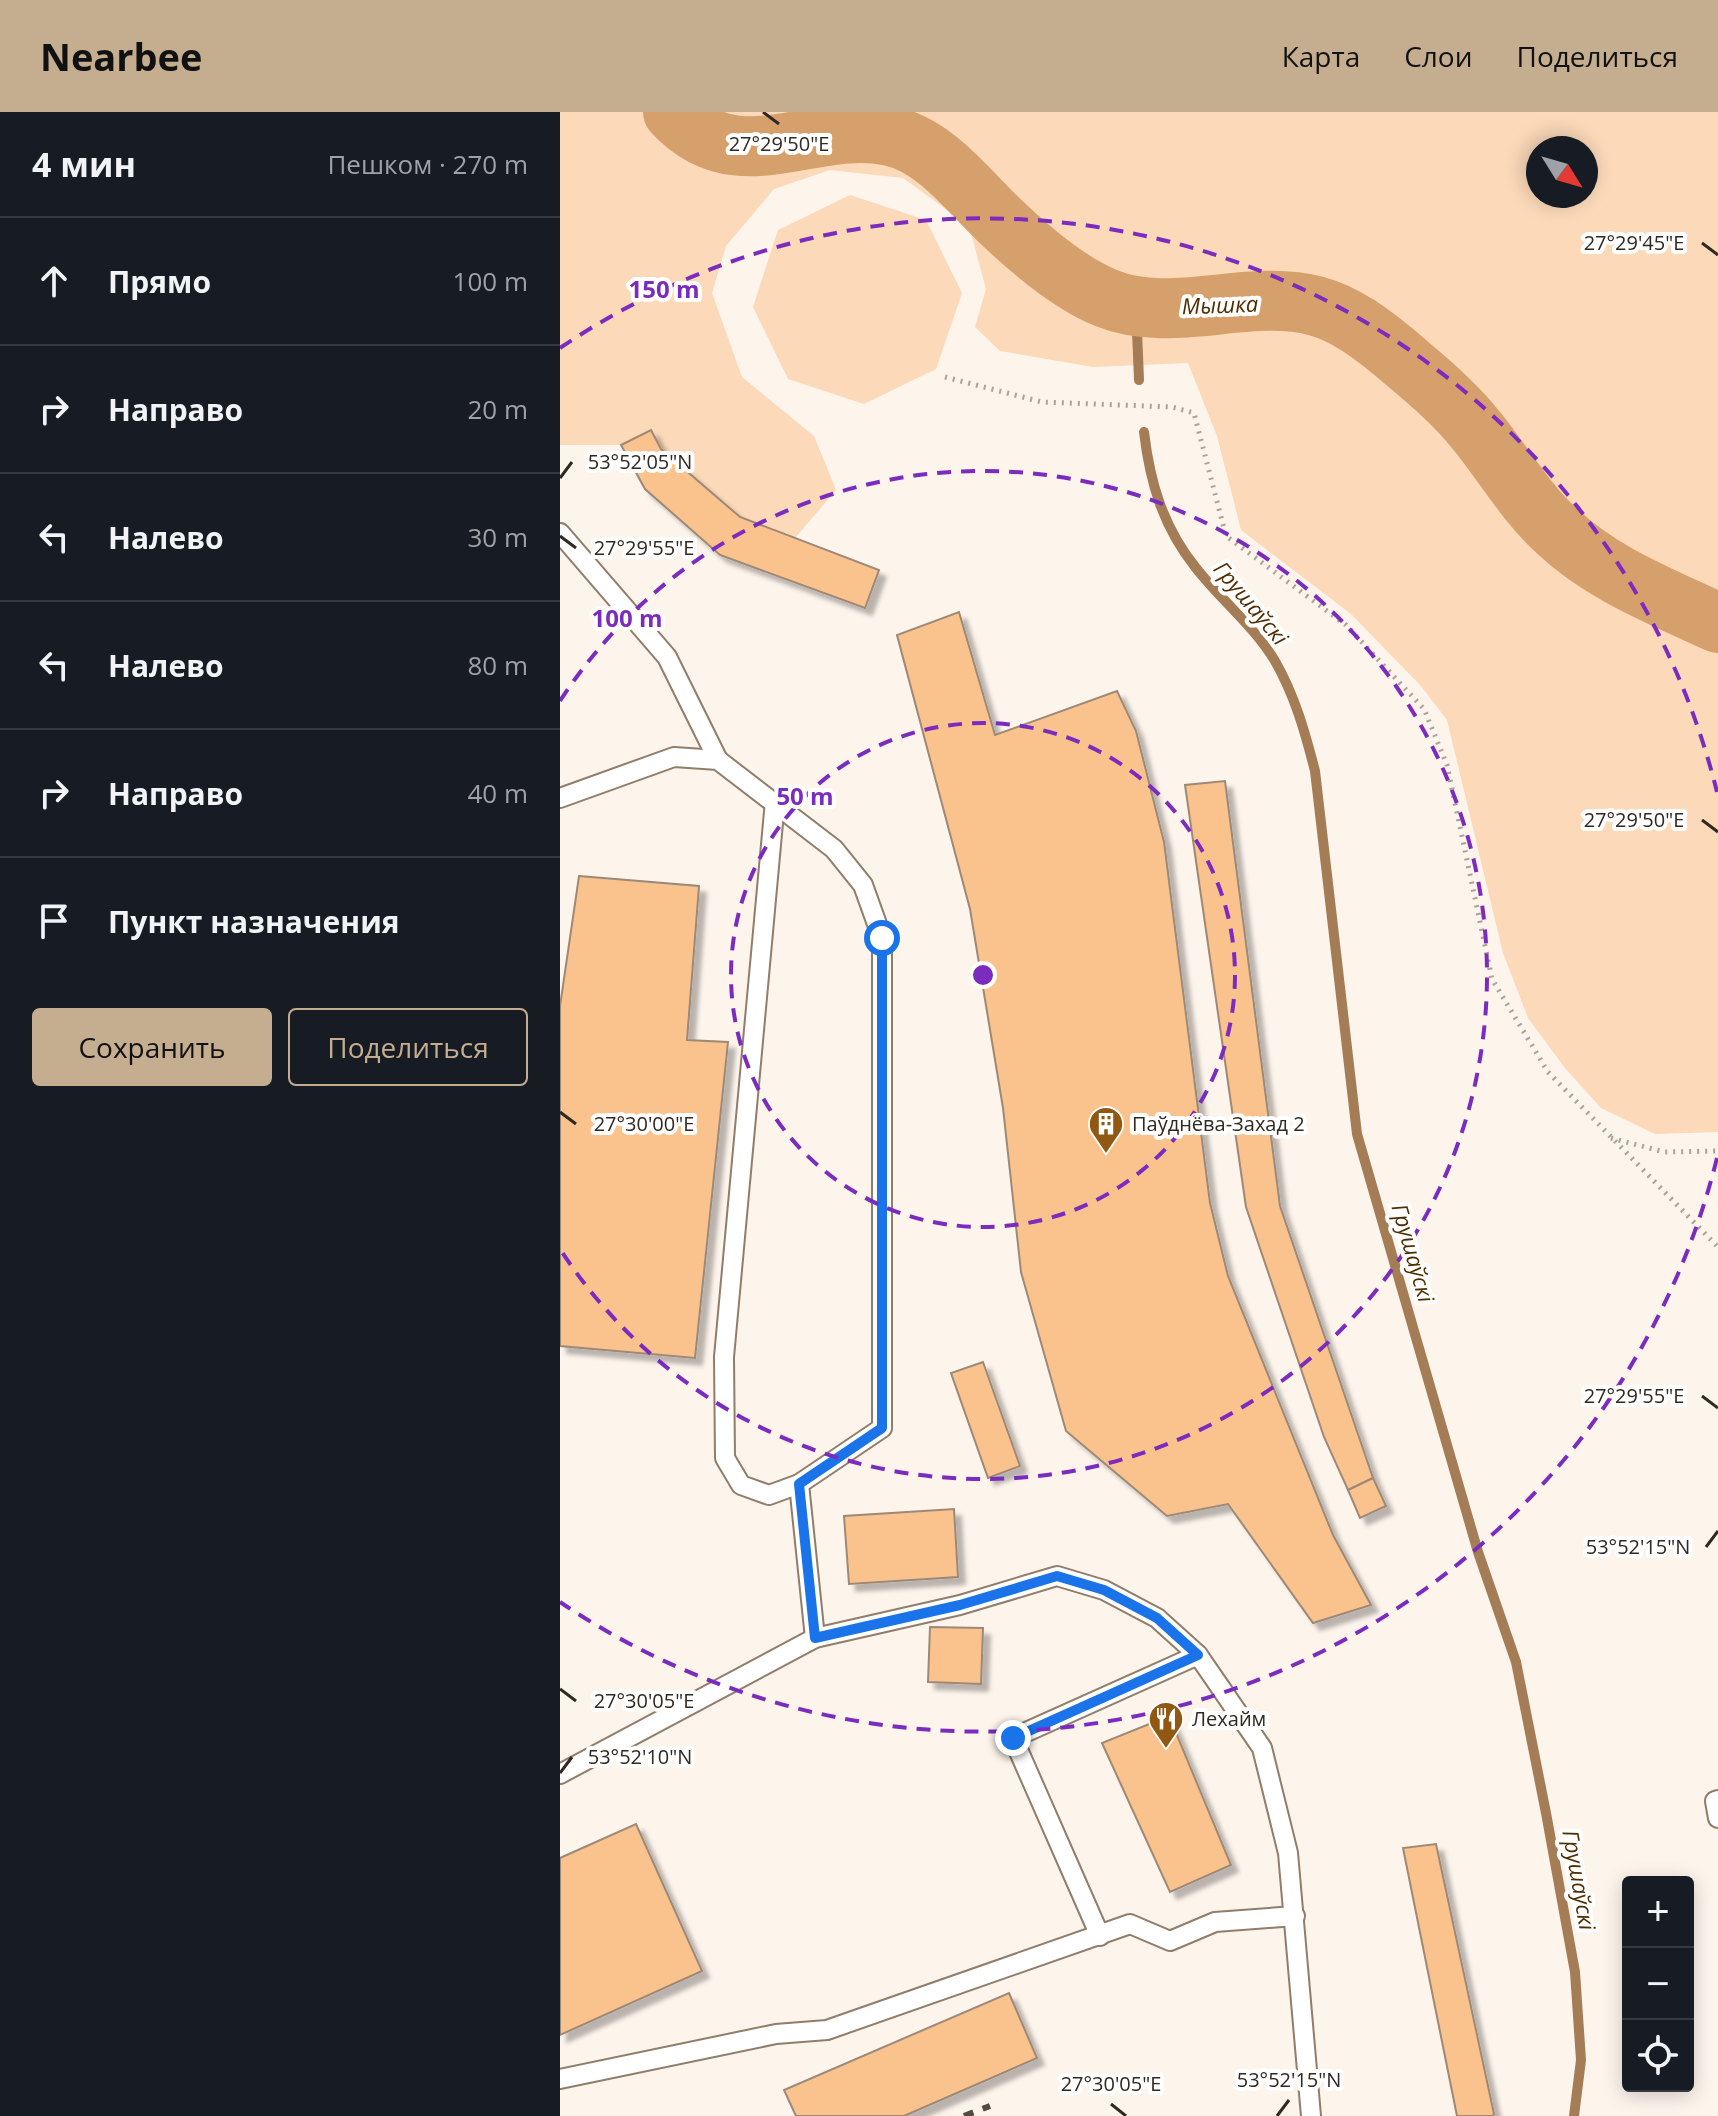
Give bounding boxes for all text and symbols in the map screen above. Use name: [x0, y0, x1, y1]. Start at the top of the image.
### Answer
text: Nearbee: [40, 30, 203, 82]
text: Карта: [1282, 37, 1360, 75]
text: Слои: [1404, 37, 1473, 75]
text: Поделиться: [1517, 37, 1678, 75]
text: 27°29'50"E: [729, 130, 829, 157]
north arrow: [1526, 136, 1598, 208]
text: 4 мин: [32, 141, 136, 187]
text: Пешком · 270 m: [327, 146, 528, 182]
text: 27°29'45"E: [1584, 229, 1684, 256]
icon: ahead: [32, 259, 76, 303]
text: Прямо: [108, 261, 211, 302]
text: 100 m: [453, 263, 528, 299]
text: 150 m: [629, 272, 699, 305]
water label: Мышка: [1181, 288, 1259, 320]
icon: right: [32, 387, 76, 431]
text: Направо: [108, 389, 243, 430]
text: 20 m: [467, 391, 528, 427]
text: 53°52'05"N: [588, 448, 692, 475]
icon: left: [32, 515, 76, 559]
text: Налево: [108, 517, 224, 558]
text: 30 m: [467, 519, 528, 555]
text: 27°29'55"E: [594, 534, 694, 561]
water label: Грушаўскі: [1208, 554, 1296, 651]
text: 100 m: [592, 601, 662, 634]
icon: left: [32, 643, 76, 687]
text: Налево: [108, 645, 224, 686]
text: 80 m: [467, 647, 528, 683]
icon: right: [32, 771, 76, 815]
text: Направо: [108, 773, 243, 814]
text: 40 m: [467, 775, 528, 811]
text: 50 m: [776, 779, 834, 812]
text: 27°29'50"E: [1584, 806, 1684, 833]
icon: arrive: [32, 899, 76, 943]
text: Пункт назначения: [108, 901, 400, 942]
route start: [864, 920, 900, 956]
centre of rings: [969, 961, 997, 989]
button: Сохранить: [32, 1008, 272, 1086]
button: Поделиться: [288, 1008, 528, 1086]
building icon: Паўднёва-Захад 2: [1087, 1105, 1125, 1155]
text: 27°30'00"E: [594, 1110, 694, 1137]
place label: Паўднёва-Захад 2: [1132, 1110, 1305, 1137]
water label: Грушаўскі: [1386, 1200, 1442, 1306]
text: 27°29'55"E: [1584, 1382, 1684, 1409]
text: 53°52'15"N: [1586, 1533, 1690, 1560]
text: 27°30'05"E: [594, 1687, 694, 1714]
restaurant icon: Лехайм: [1147, 1700, 1185, 1750]
place label: Лехайм: [1192, 1705, 1266, 1732]
route end: [995, 1720, 1031, 1756]
text: 53°52'10"N: [588, 1743, 692, 1770]
water label: Грушаўскі: [1556, 1827, 1604, 1933]
map controls: [1622, 1876, 1694, 2092]
button: +: [1622, 1876, 1694, 1948]
button: −: [1622, 1948, 1694, 2020]
button: locate: [1622, 2020, 1694, 2092]
text: 53°52'15"N: [1237, 2066, 1341, 2093]
text: 27°30'05"E: [1061, 2070, 1161, 2097]

